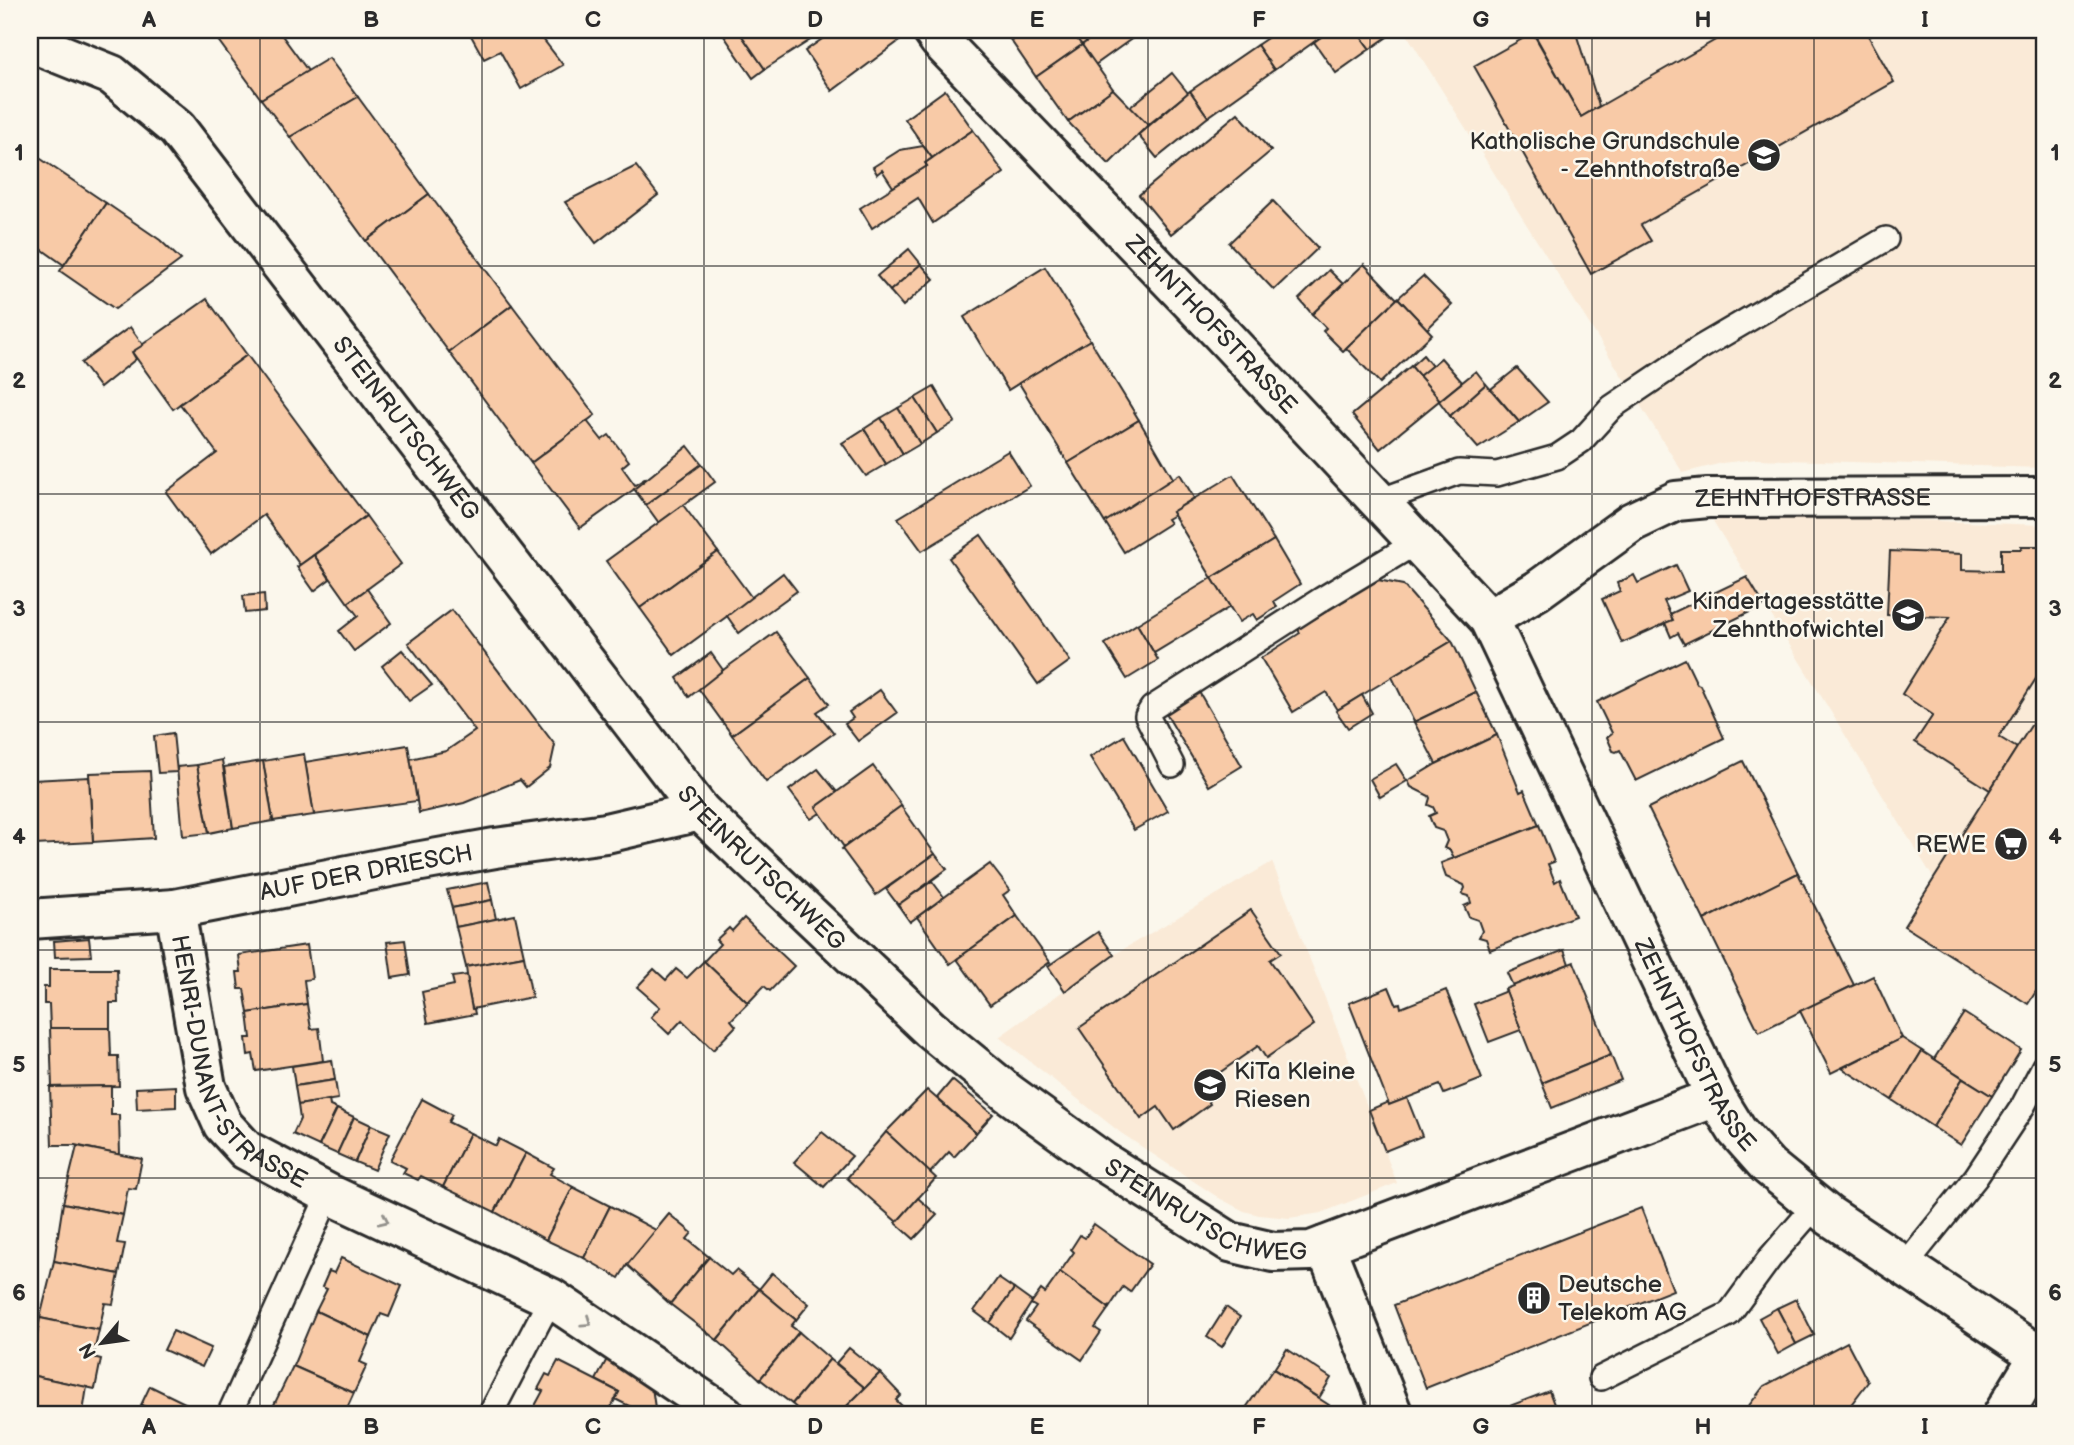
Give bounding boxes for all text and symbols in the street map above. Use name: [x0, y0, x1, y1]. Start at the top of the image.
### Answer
text: A: [141, 6, 157, 34]
text: B: [363, 6, 379, 34]
text: C: [585, 6, 601, 34]
text: D: [807, 6, 823, 34]
text: E: [1030, 6, 1045, 34]
text: F: [1252, 6, 1266, 34]
text: G: [1473, 6, 1490, 34]
text: H: [1694, 6, 1712, 34]
text: I: [1921, 6, 1929, 34]
place label: Katholische Grundschule - Zehnthofstraße: [1469, 127, 1740, 184]
school or university icon: Katholische Grundschule - Zehnthofstraße: [1745, 136, 1783, 174]
text: 1: [14, 139, 24, 167]
text: 1: [2050, 139, 2060, 167]
street label: ZEHNTHOFSTRASSE: [1119, 228, 1303, 420]
street label: STEINRUTSCHWEG: [327, 331, 486, 526]
text: 2: [12, 367, 26, 395]
text: 2: [2048, 367, 2062, 395]
street label: ZEHNTHOFSTRASSE: [1693, 483, 1931, 514]
place label: Kindertagesstätte Zehnthofwichtel: [1692, 587, 1884, 644]
text: 3: [12, 595, 26, 623]
text: 3: [2048, 595, 2062, 623]
school or university icon: Kindertagesstätte Zehnthofwichtel: [1889, 596, 1927, 634]
street label: STEINRUTSCHWEG: [671, 780, 852, 956]
text: 4: [12, 823, 26, 851]
text: 4: [2048, 823, 2062, 851]
supermarket icon: REWE: [1992, 825, 2030, 863]
place label: REWE: [1915, 830, 1986, 859]
street label: AUF DER DRIESCH: [257, 838, 475, 907]
street label: HENRI-DUNANT-STRASSE: [165, 933, 312, 1195]
street label: ZEHNTHOFSTRASSE: [1627, 933, 1762, 1157]
text: 5: [12, 1051, 26, 1079]
text: 5: [2048, 1051, 2062, 1079]
place label: KiTa Kleine Riesen: [1234, 1057, 1355, 1114]
school or university icon: KiTa Kleine Riesen: [1191, 1066, 1229, 1104]
street label: STEINRUTSCHWEG: [1099, 1152, 1307, 1267]
one-way arrow: [377, 1211, 389, 1225]
place label: Deutsche Telekom AG: [1558, 1270, 1687, 1327]
text: 6: [12, 1279, 26, 1307]
building icon: Deutsche Telekom AG: [1515, 1279, 1553, 1317]
text: 6: [2048, 1279, 2062, 1307]
north arrow: [66, 1308, 136, 1378]
one-way arrow: [579, 1314, 592, 1327]
text: N: [75, 1339, 102, 1362]
text: A: [141, 1413, 157, 1441]
text: B: [363, 1413, 379, 1441]
text: C: [585, 1413, 601, 1441]
text: D: [807, 1413, 823, 1441]
text: E: [1030, 1413, 1045, 1441]
text: F: [1252, 1413, 1266, 1441]
text: G: [1473, 1413, 1490, 1441]
text: H: [1694, 1413, 1712, 1441]
text: I: [1921, 1413, 1929, 1441]

